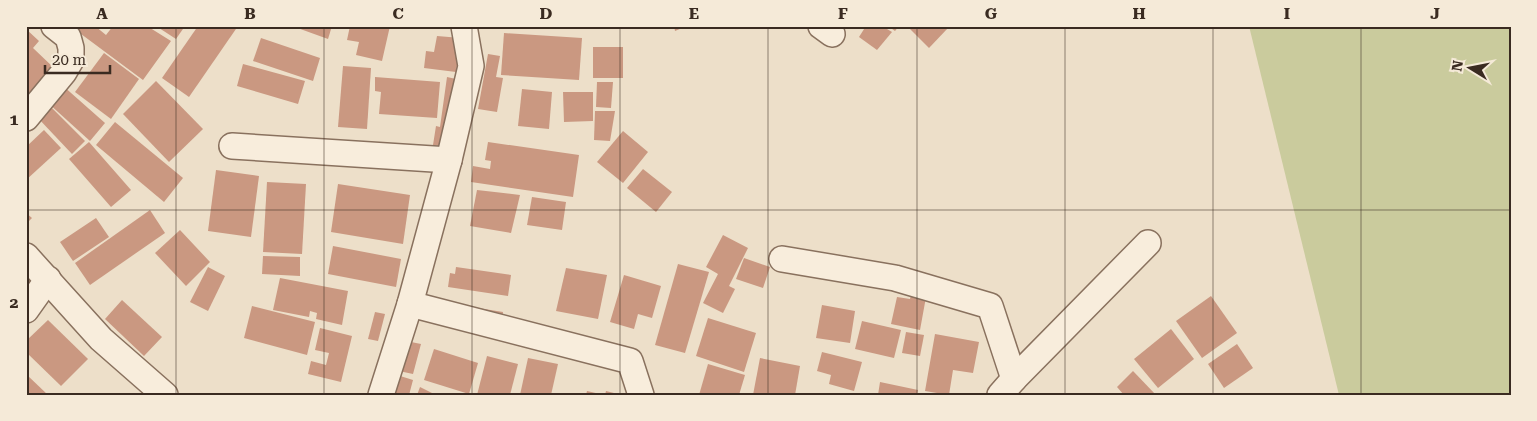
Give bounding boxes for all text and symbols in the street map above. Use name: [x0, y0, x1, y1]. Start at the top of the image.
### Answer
text: A: [96, 4, 108, 23]
text: B: [244, 4, 256, 23]
text: C: [392, 4, 404, 23]
text: D: [540, 4, 553, 23]
text: E: [689, 4, 699, 23]
text: F: [838, 4, 848, 23]
text: G: [985, 4, 998, 23]
text: H: [1132, 4, 1146, 23]
text: I: [1284, 4, 1290, 23]
text: J: [1430, 4, 1440, 23]
scale bar: [45, 42, 110, 74]
north arrow: [1444, 42, 1494, 92]
text: 20 m: [52, 51, 87, 69]
text: N: [1448, 59, 1466, 72]
text: 1: [10, 110, 19, 129]
text: 2: [10, 293, 19, 312]

